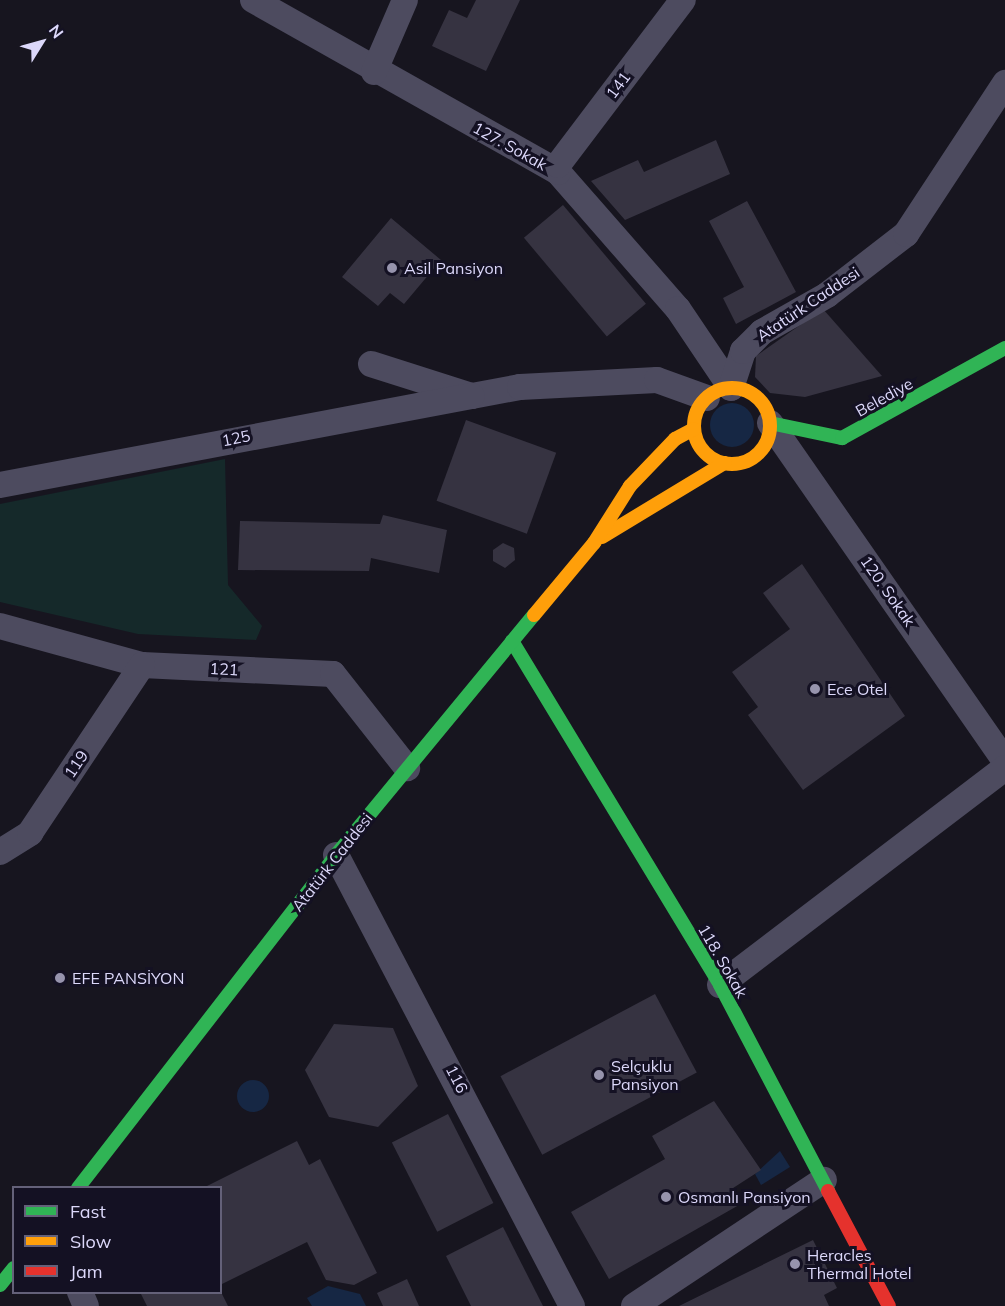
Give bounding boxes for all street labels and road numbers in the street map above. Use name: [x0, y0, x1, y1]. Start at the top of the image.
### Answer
street label: 141: [602, 68, 634, 102]
street label: 127. Sokak: [470, 118, 550, 174]
street label: Atatürk Caddesi: [753, 263, 863, 345]
street label: Belediye: [852, 373, 916, 421]
street label: 125: [220, 426, 252, 450]
street label: 120. Sokak: [857, 552, 919, 630]
street label: 121: [209, 659, 239, 679]
street label: 119: [60, 747, 92, 781]
street label: Atatürk Caddesi: [288, 809, 376, 915]
street label: 118. Sokak: [694, 921, 752, 1001]
street label: 116: [442, 1062, 472, 1096]

